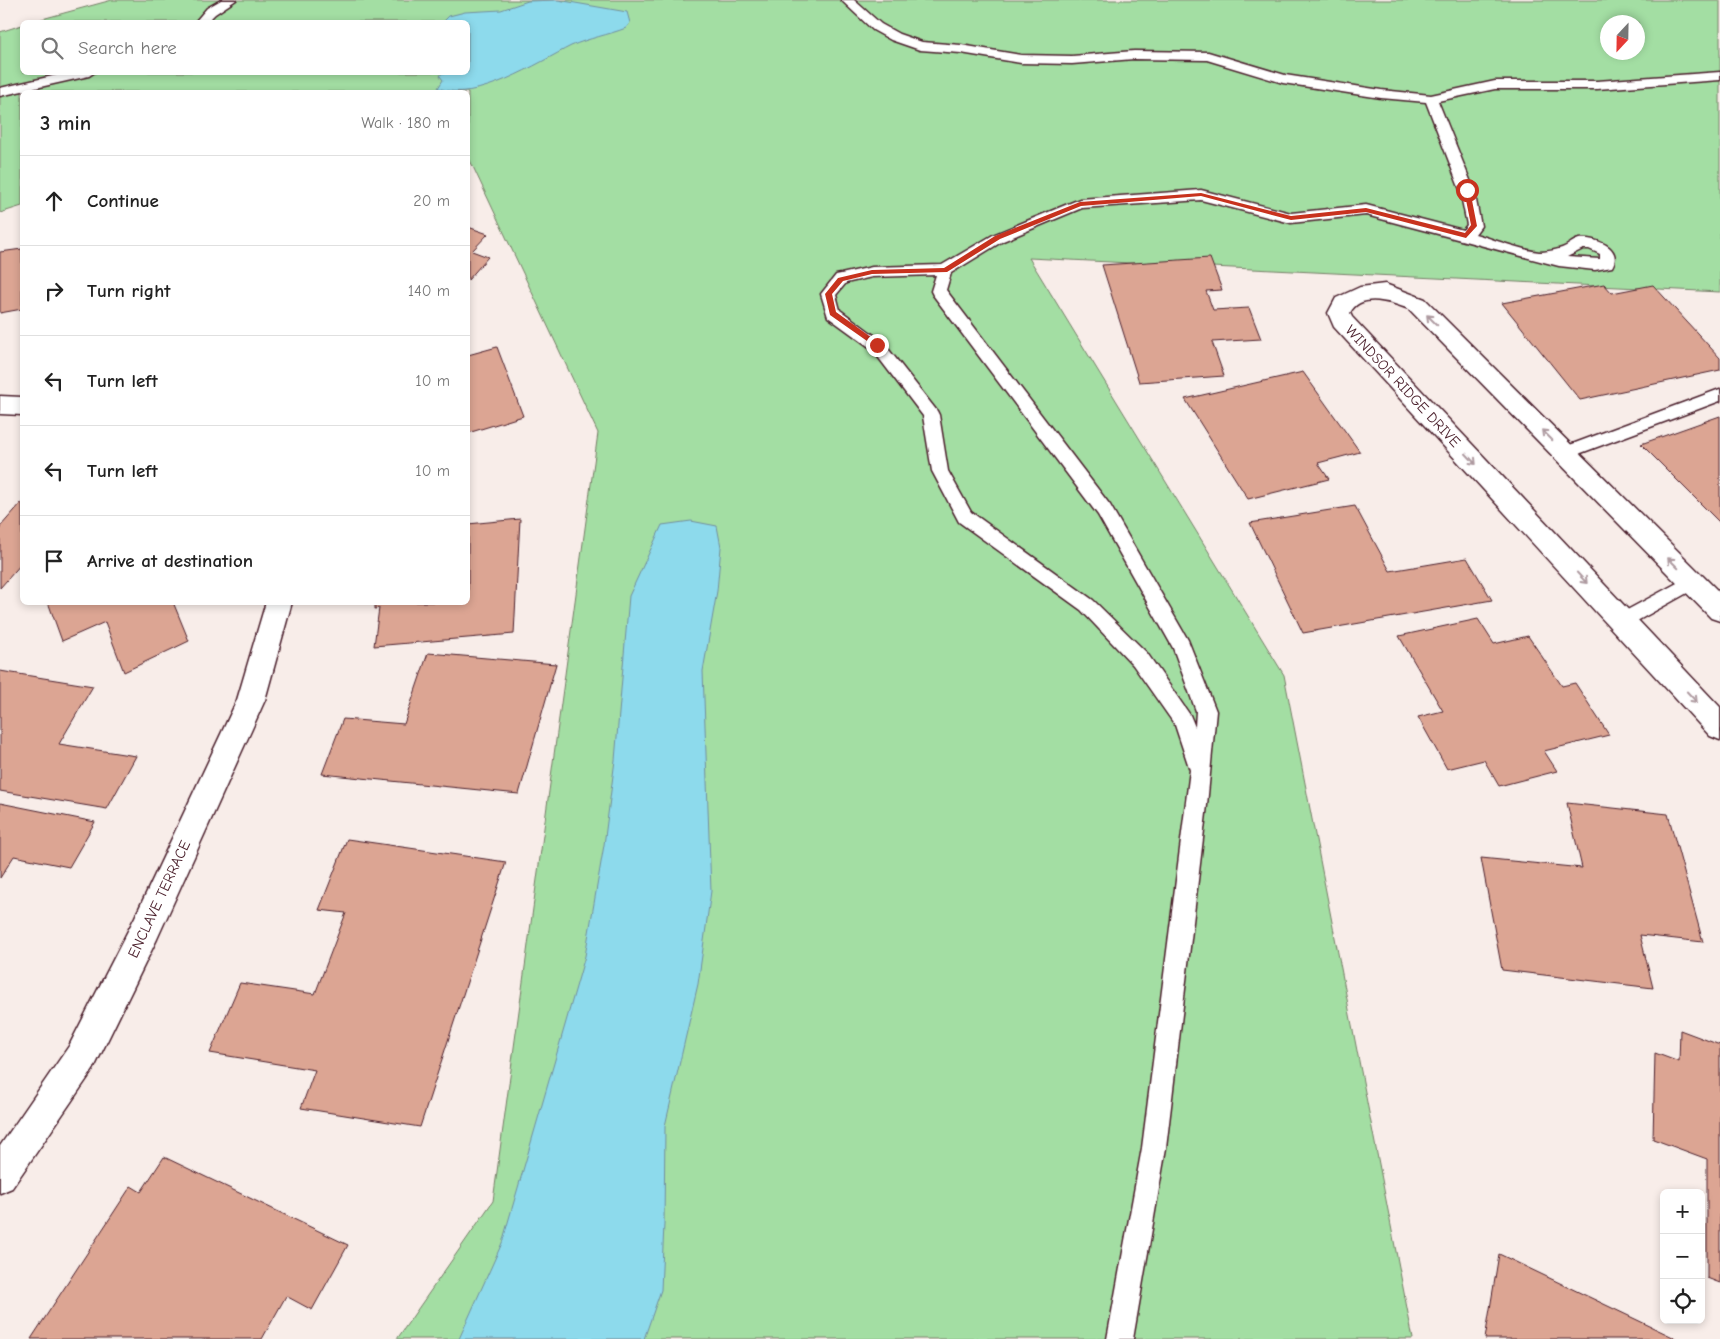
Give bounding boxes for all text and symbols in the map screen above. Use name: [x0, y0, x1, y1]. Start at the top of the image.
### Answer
north arrow: [1600, 15, 1645, 60]
search box: [20, 20, 470, 75]
icon: search: [38, 34, 66, 62]
text: Search here: [78, 37, 177, 59]
text: 3 min: [40, 111, 91, 135]
text: Walk · 180 m: [361, 114, 450, 132]
route start: [1456, 179, 1479, 202]
icon: ahead: [40, 187, 68, 215]
text: Continue: [87, 190, 159, 212]
text: 20 m: [413, 192, 450, 210]
icon: right: [40, 277, 68, 305]
text: Turn right: [87, 280, 171, 302]
text: 140 m: [408, 282, 450, 300]
one-way arrow: [1426, 314, 1439, 326]
street label: WINDSOR RIDGE DRIVE: [1342, 321, 1464, 451]
route end: [866, 334, 889, 357]
icon: left: [40, 367, 68, 395]
text: Turn left: [87, 370, 158, 392]
text: 10 m: [415, 372, 450, 390]
one-way arrow: [1541, 429, 1553, 441]
one-way arrow: [1465, 453, 1477, 465]
icon: left: [40, 457, 68, 485]
text: Turn left: [87, 460, 158, 482]
text: 10 m: [415, 462, 450, 480]
icon: arrive: [40, 547, 68, 575]
text: Arrive at destination: [87, 550, 253, 572]
one-way arrow: [1667, 557, 1680, 569]
one-way arrow: [1576, 572, 1588, 584]
one-way arrow: [1686, 691, 1698, 704]
street label: ENCLAVE TERRACE: [124, 837, 194, 961]
map controls: [1660, 1189, 1705, 1324]
button: +: [1660, 1189, 1705, 1234]
button: −: [1660, 1234, 1705, 1279]
button: locate: [1660, 1279, 1705, 1324]

